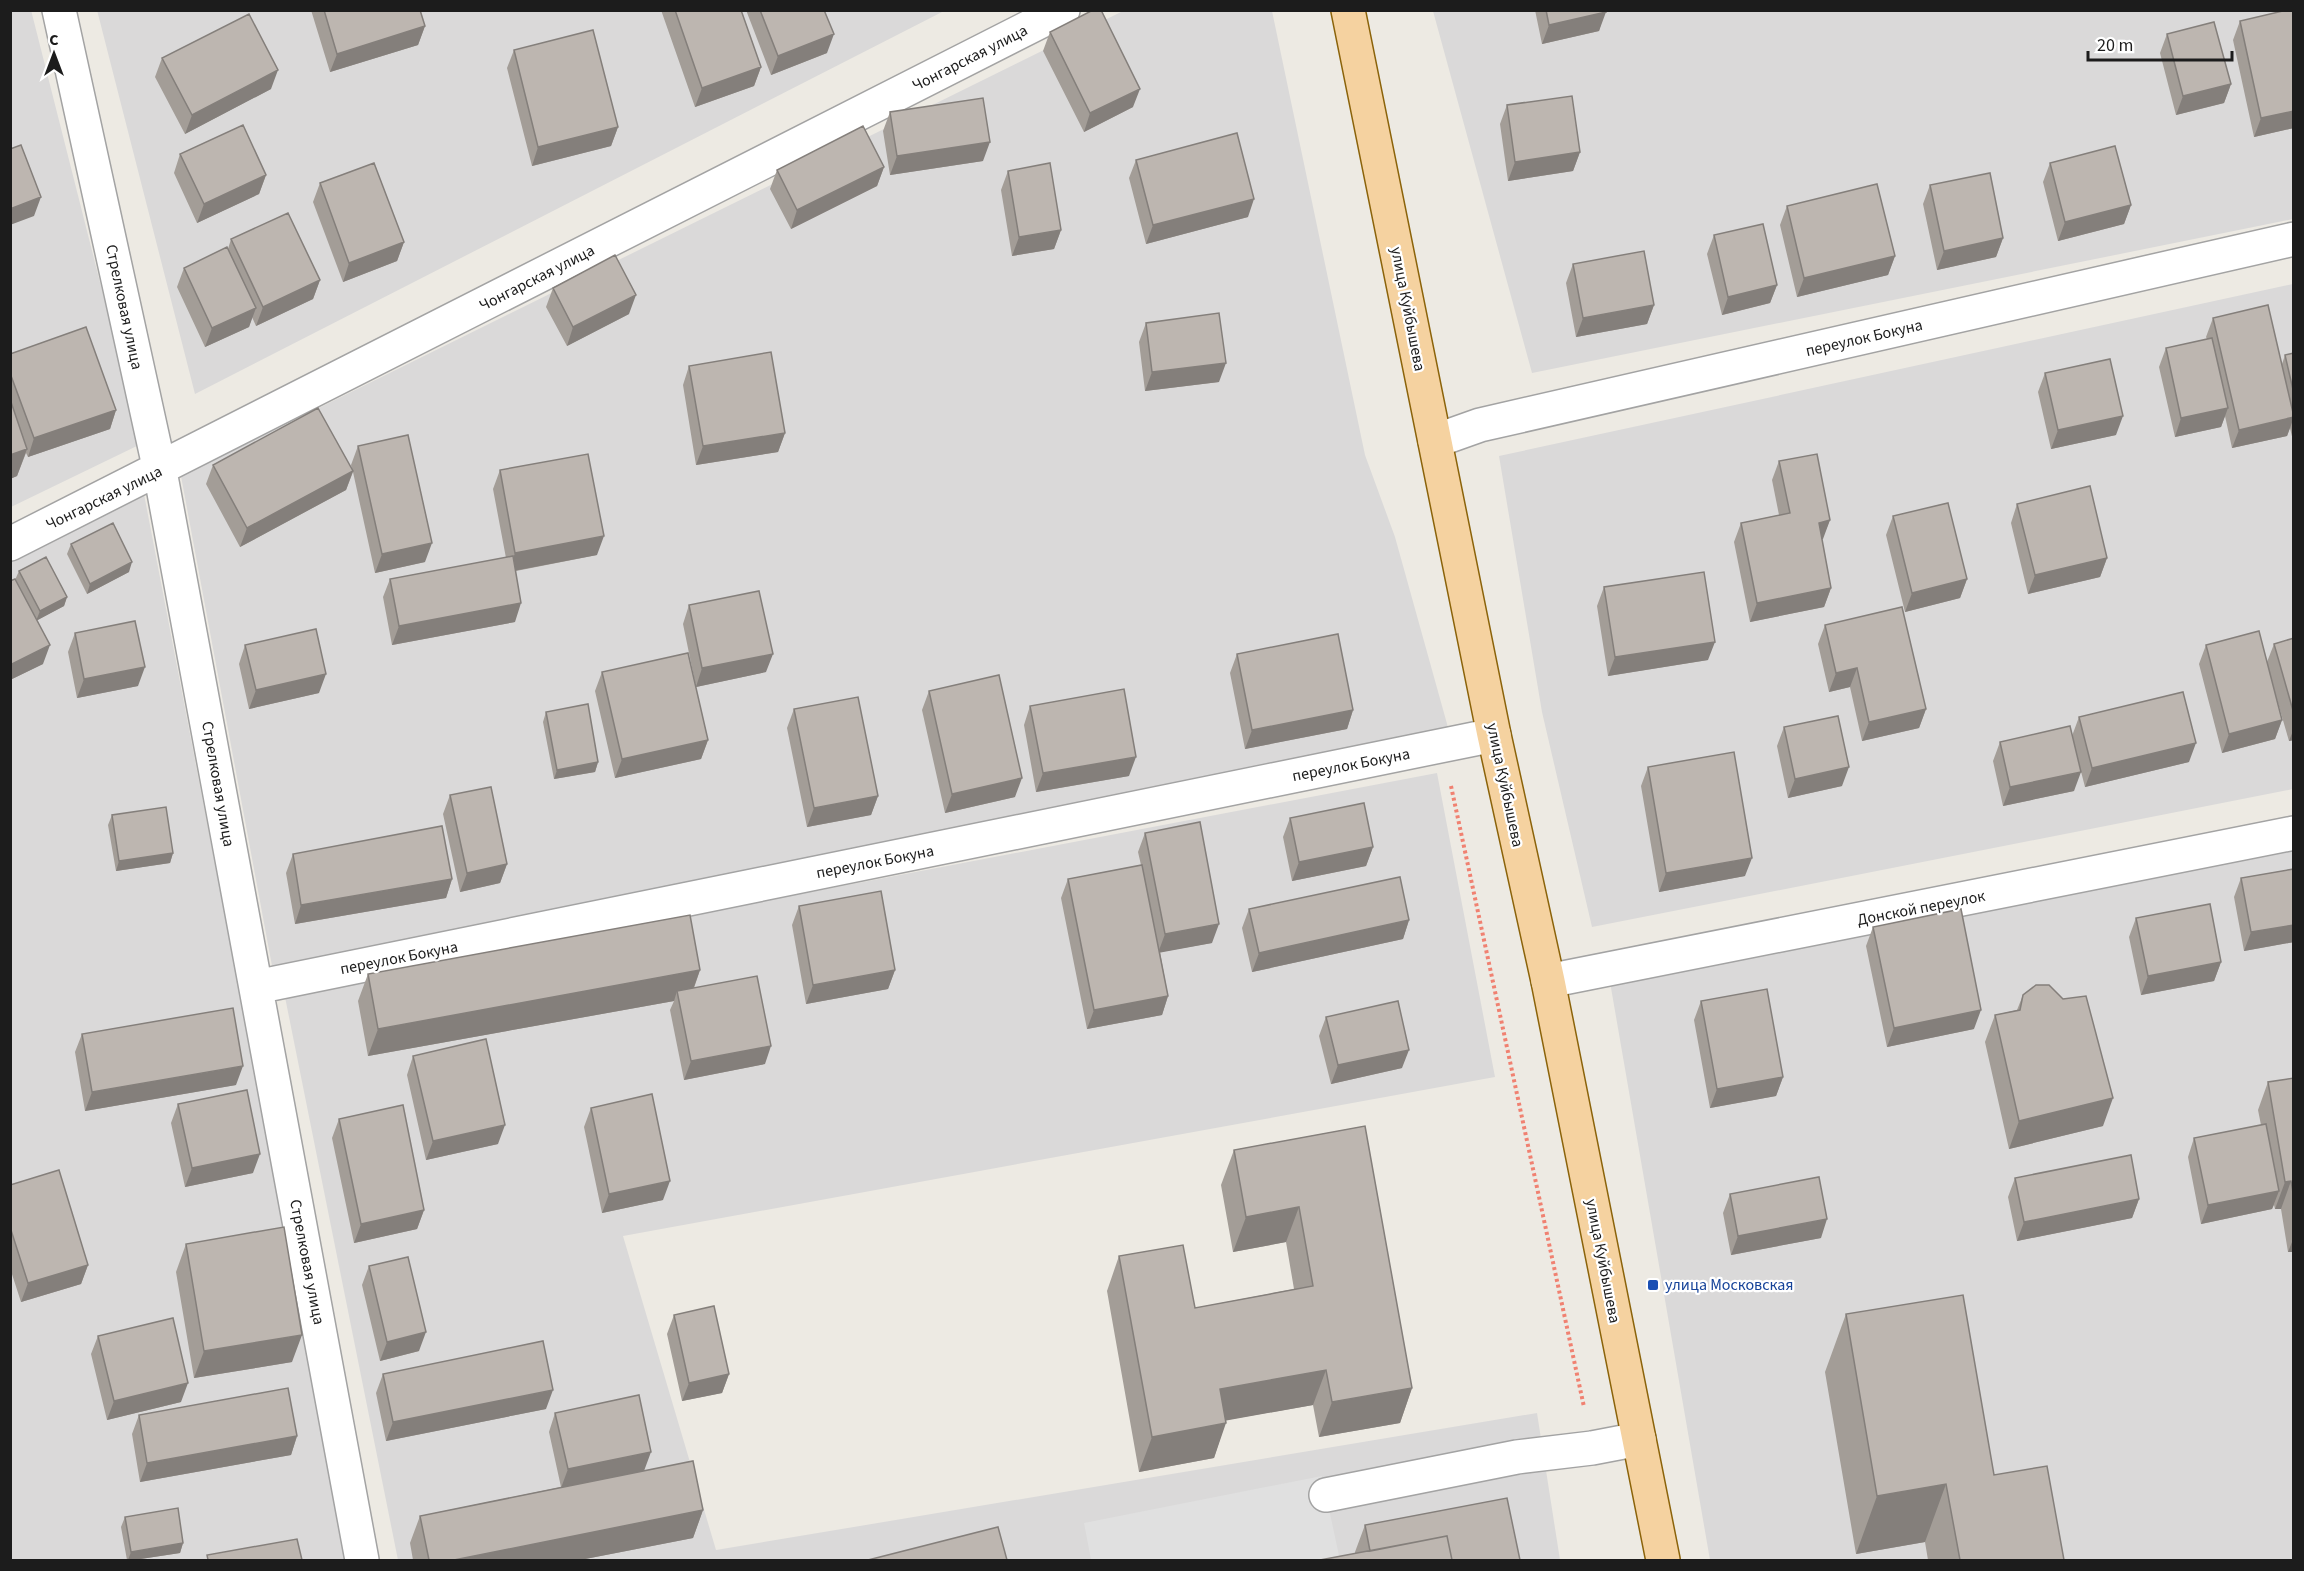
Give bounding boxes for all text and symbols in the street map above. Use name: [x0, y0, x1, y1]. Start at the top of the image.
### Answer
street label: Чонгарская улица: [909, 19, 1031, 97]
north arrow: [24, 24, 84, 84]
scale bar: [2088, 24, 2232, 62]
text: С: [49, 29, 59, 51]
text: 20 m: [2097, 33, 2133, 58]
street label: Чонгарская улица: [476, 239, 598, 317]
street label: Стрелковая улица: [100, 242, 148, 372]
street label: улица Куйбышева: [1385, 245, 1431, 373]
street label: переулок Бокуна: [1803, 314, 1925, 362]
street label: Чонгарская улица: [42, 460, 166, 536]
street label: Стрелковая улица: [196, 719, 240, 849]
street label: улица Куйбышева: [1481, 721, 1529, 849]
street label: переулок Бокуна: [1290, 743, 1412, 787]
street label: переулок Бокуна: [814, 840, 936, 884]
street label: Донской переулок: [1855, 885, 1987, 931]
street label: переулок Бокуна: [338, 936, 460, 980]
street label: Стрелковая улица: [284, 1197, 330, 1327]
street label: улица Куйбышева: [1580, 1197, 1626, 1325]
place label: улица Московская: [1665, 1274, 1794, 1296]
marker: улица Московская: [1646, 1278, 1660, 1292]

